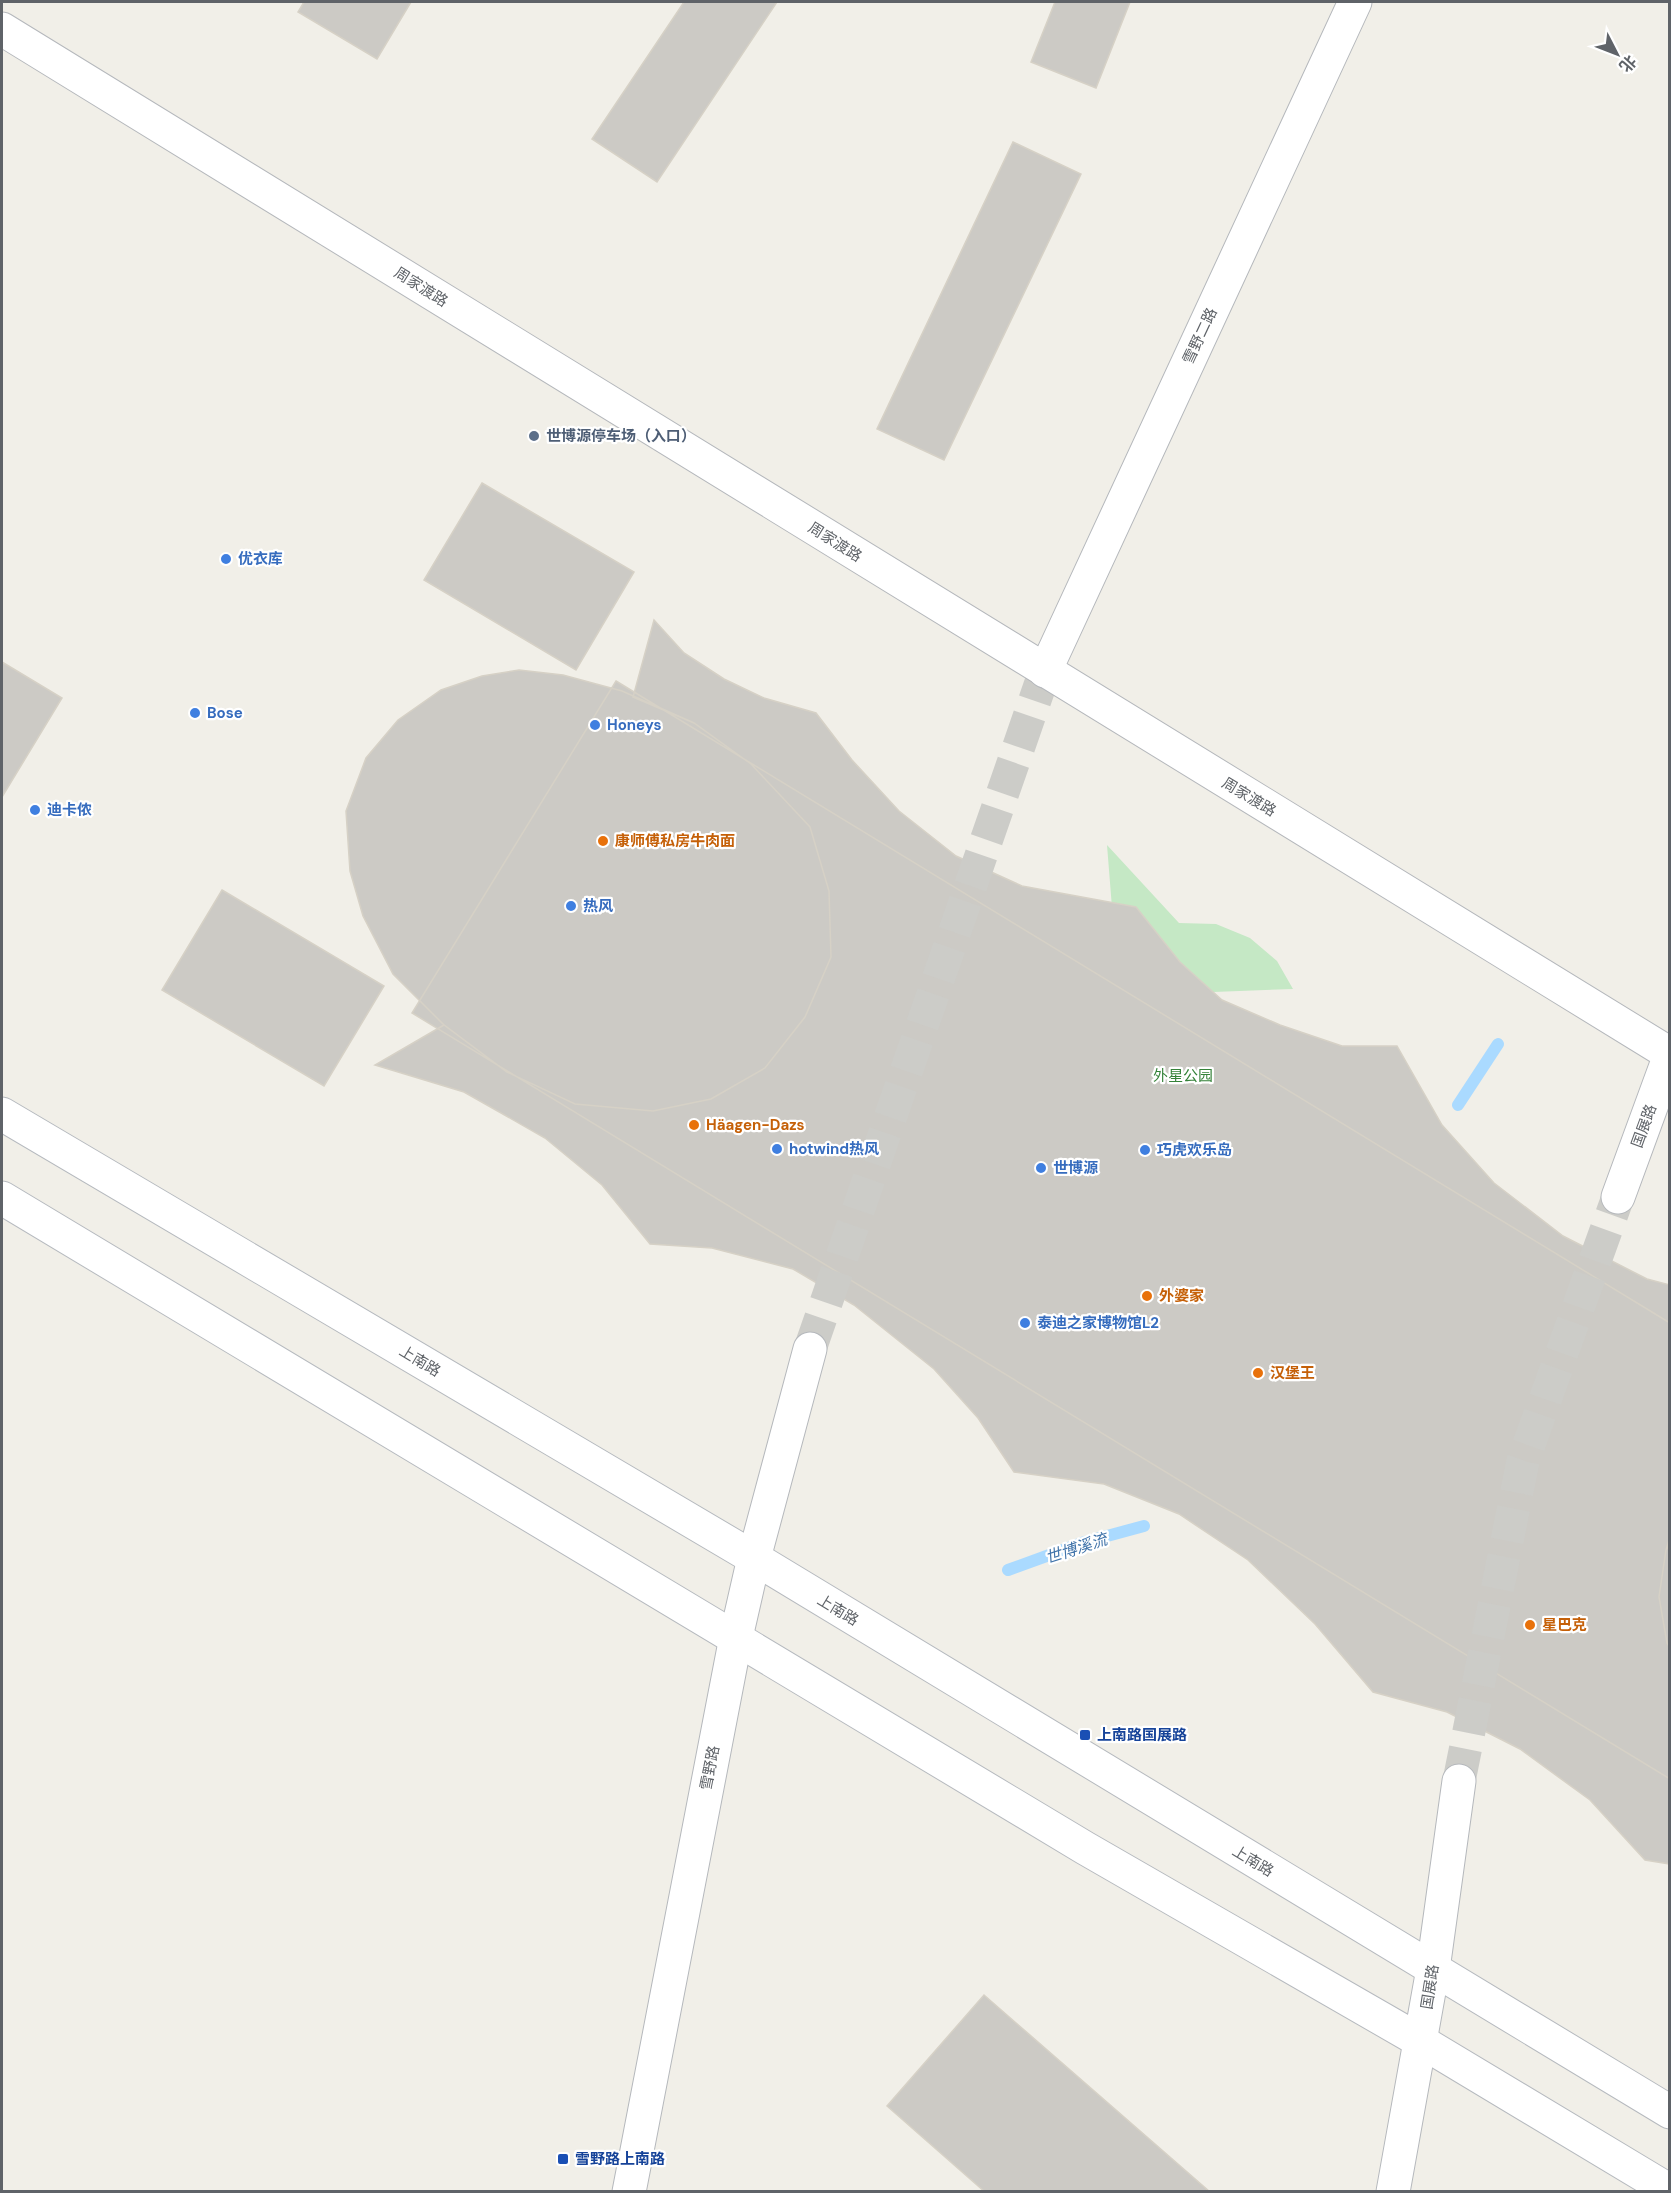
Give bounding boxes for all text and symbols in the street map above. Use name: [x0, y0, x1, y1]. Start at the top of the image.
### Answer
north arrow: [1587, 24, 1647, 84]
text: 北: [1615, 51, 1641, 77]
street label: 周家渡路: [390, 263, 452, 311]
street label: 雪野二路: [1178, 305, 1222, 367]
place label: 世博源停车场（入口）: [546, 426, 696, 446]
marker: 世博源停车场（入口）: [527, 429, 541, 443]
street label: 周家渡路: [804, 518, 866, 566]
place label: 优衣库: [238, 549, 283, 569]
marker: 优衣库: [219, 552, 233, 566]
place label: Bose: [207, 703, 243, 723]
marker: Bose: [188, 706, 202, 720]
place label: Honeys: [607, 715, 661, 735]
marker: Honeys: [588, 718, 602, 732]
street label: 周家渡路: [1218, 773, 1280, 821]
place label: 迪卡侬: [47, 800, 92, 820]
marker: 迪卡侬: [28, 803, 42, 817]
place label: 康师傅私房牛肉面: [615, 831, 735, 851]
marker: 康师傅私房牛肉面: [596, 834, 610, 848]
place label: 热风: [583, 896, 613, 916]
marker: 热风: [564, 899, 578, 913]
park label: 外星公园: [1153, 1066, 1213, 1086]
street label: 国展路: [1627, 1101, 1661, 1151]
place label: Häagen-Dazs: [706, 1115, 805, 1135]
marker: Häagen-Dazs: [687, 1118, 701, 1132]
place label: hotwind热风: [789, 1139, 879, 1159]
place label: 巧虎欢乐岛: [1157, 1140, 1232, 1160]
marker: hotwind热风: [770, 1142, 784, 1156]
marker: 巧虎欢乐岛: [1138, 1143, 1152, 1157]
place label: 世博源: [1053, 1158, 1098, 1178]
marker: 世博源: [1034, 1161, 1048, 1175]
place label: 外婆家: [1159, 1286, 1204, 1306]
marker: 外婆家: [1140, 1289, 1154, 1303]
place label: 泰迪之家博物馆L2: [1037, 1313, 1159, 1333]
marker: 泰迪之家博物馆L2: [1018, 1316, 1032, 1330]
street label: 上南路: [396, 1341, 444, 1381]
place label: 汉堡王: [1270, 1363, 1315, 1383]
marker: 汉堡王: [1251, 1366, 1265, 1380]
water label: 世博溪流: [1042, 1528, 1112, 1568]
street label: 上南路: [814, 1590, 862, 1630]
place label: 星巴克: [1542, 1615, 1587, 1635]
marker: 星巴克: [1523, 1618, 1537, 1632]
place label: 上南路国展路: [1097, 1725, 1187, 1745]
marker: 上南路国展路: [1078, 1728, 1092, 1742]
street label: 雪野路: [696, 1744, 724, 1792]
street label: 上南路: [1229, 1841, 1277, 1881]
street label: 国展路: [1417, 1963, 1443, 2011]
place label: 雪野路上南路: [575, 2149, 665, 2169]
marker: 雪野路上南路: [556, 2152, 570, 2166]

